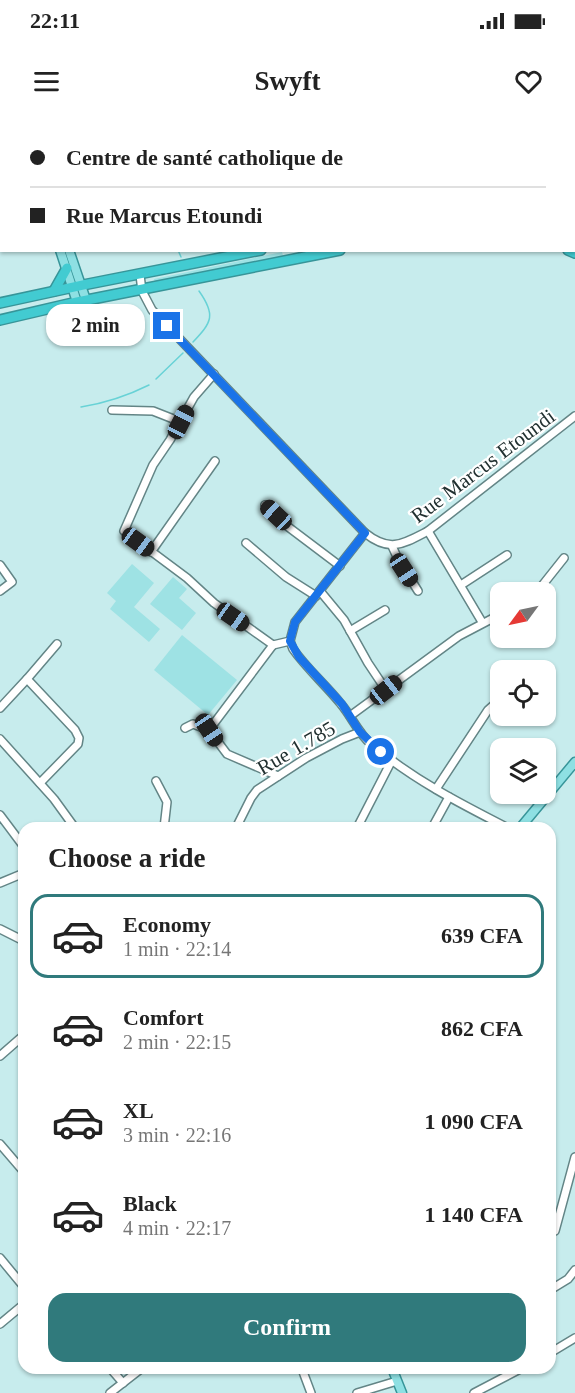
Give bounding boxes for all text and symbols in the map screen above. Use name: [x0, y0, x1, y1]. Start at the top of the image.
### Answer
text: 22:11: [30, 8, 80, 33]
icon: menu: [30, 65, 63, 98]
icon: heart: [512, 65, 545, 98]
text: Swyft: [255, 66, 321, 96]
text: Centre de santé catholique de: [66, 145, 343, 170]
text: Rue Marcus Etoundi: [66, 203, 262, 228]
callout: 2 min: [47, 305, 146, 347]
route end: [153, 312, 180, 339]
text: 2 min: [71, 314, 120, 336]
car: [165, 402, 197, 442]
street label: Rue Marcus Etoundi: [406, 404, 560, 528]
car: [257, 496, 295, 534]
car: [118, 524, 158, 560]
car: [387, 550, 421, 590]
north arrow: [490, 582, 556, 648]
map controls: [490, 582, 556, 804]
car: [213, 599, 253, 635]
button: locate: [490, 660, 556, 726]
car: [366, 672, 406, 708]
car: [191, 710, 227, 750]
street label: Rue 1.785: [253, 716, 339, 780]
route start: [367, 738, 394, 765]
button: layers: [490, 738, 556, 804]
text: Choose a ride: [48, 843, 206, 873]
icon: car: [51, 909, 105, 963]
text: Economy: [123, 912, 211, 937]
text: 639 CFA: [441, 923, 523, 948]
text: 1 min · 22:14: [123, 938, 231, 960]
icon: car: [51, 1002, 105, 1056]
text: Comfort: [123, 1005, 204, 1030]
text: 862 CFA: [441, 1016, 523, 1041]
text: 2 min · 22:15: [123, 1031, 231, 1053]
icon: car: [51, 1095, 105, 1149]
text: XL: [123, 1098, 154, 1123]
text: 1 090 CFA: [424, 1109, 523, 1134]
text: 3 min · 22:16: [123, 1124, 231, 1146]
icon: car: [51, 1188, 105, 1242]
text: Black: [123, 1191, 177, 1216]
text: 1 140 CFA: [424, 1202, 523, 1227]
text: 4 min · 22:17: [123, 1217, 231, 1239]
button: Confirm: [48, 1293, 526, 1362]

